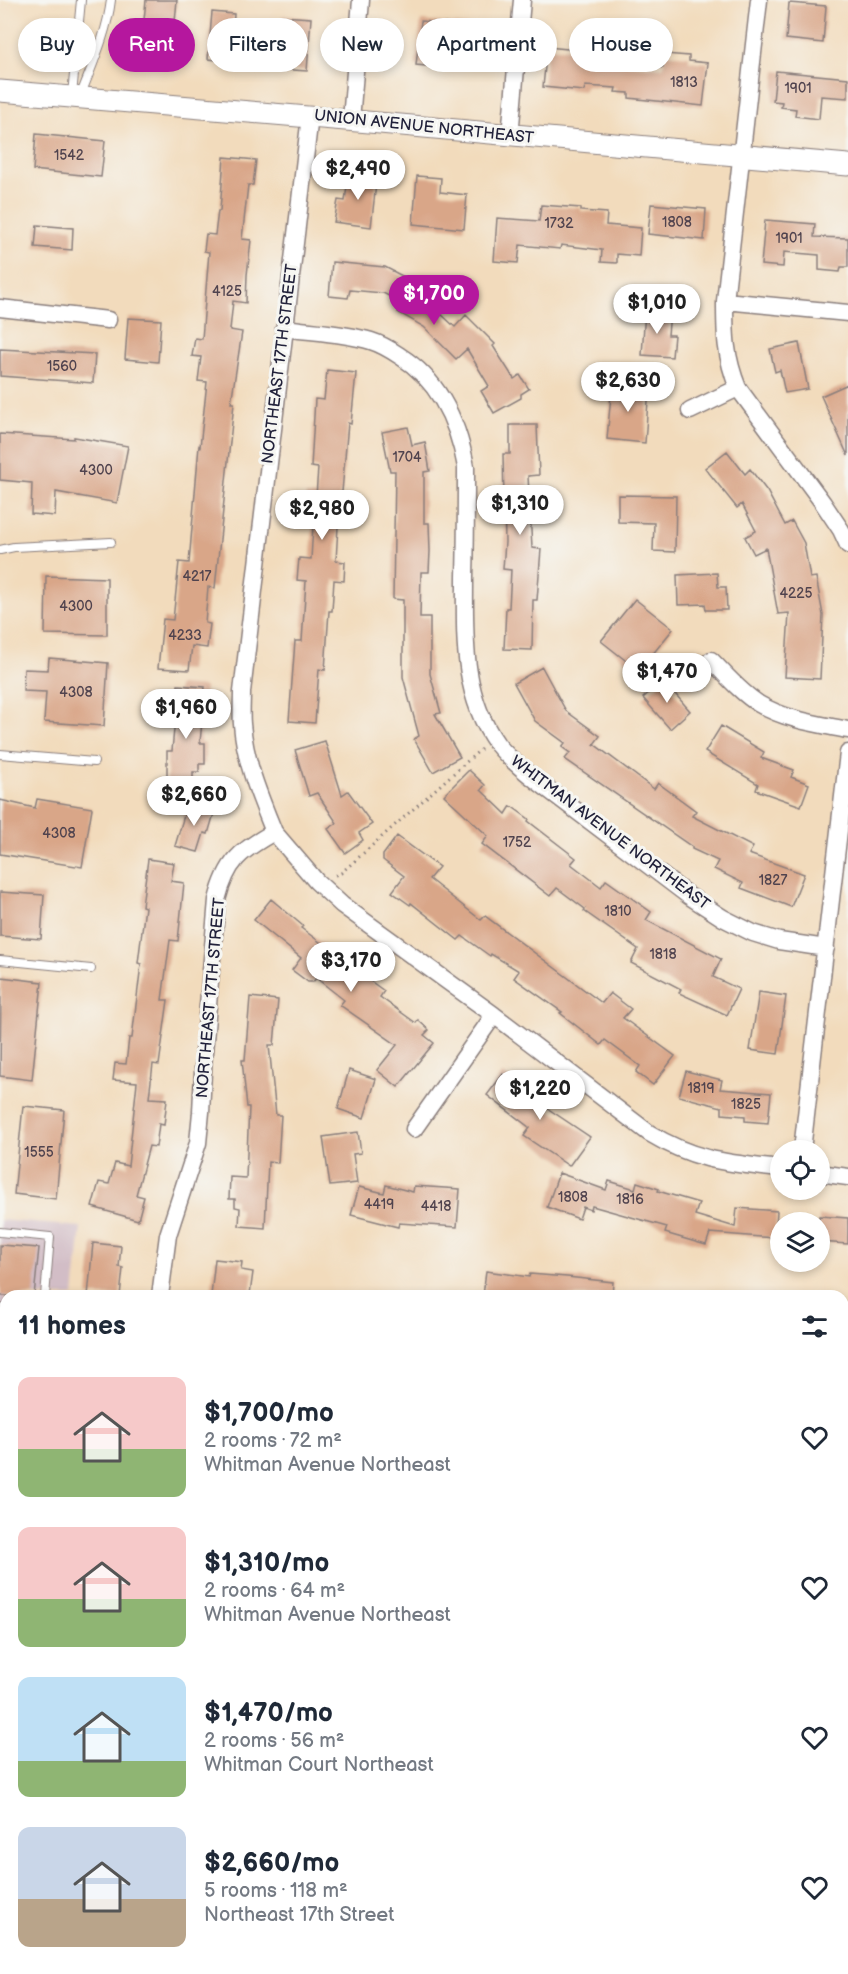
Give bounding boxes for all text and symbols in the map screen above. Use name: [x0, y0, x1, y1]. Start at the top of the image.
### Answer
chip: Buy: [18, 18, 96, 72]
chip: Rent: [108, 18, 195, 72]
chip: Filters: [207, 18, 308, 72]
chip: New: [320, 18, 404, 72]
chip: Apartment: [416, 18, 557, 72]
chip: House: [569, 18, 673, 72]
house number: 1813: [670, 74, 698, 91]
house number: 1901: [784, 80, 812, 97]
street label: UNION AVENUE NORTHEAST: [313, 106, 535, 148]
house number: 1542: [54, 147, 85, 164]
pin: $2,490: [309, 150, 407, 201]
text: $2,490: [325, 157, 391, 181]
house number: 1808: [662, 214, 692, 231]
house number: 1732: [544, 215, 574, 232]
house number: 1901: [775, 230, 803, 247]
street label: NORTHEAST 17TH STREET: [258, 263, 302, 465]
pin: $1,700: [385, 275, 483, 326]
text: $1,700: [403, 282, 465, 306]
house number: 4125: [212, 283, 242, 300]
pin: $1,010: [608, 284, 706, 335]
text: $1,010: [627, 291, 687, 315]
house number: 1560: [47, 358, 77, 375]
pin: $2,630: [579, 362, 677, 413]
text: $2,630: [595, 369, 661, 393]
house number: 1704: [392, 449, 422, 466]
house number: 4300: [79, 462, 113, 479]
pin: $1,310: [471, 485, 569, 536]
pin: $2,980: [273, 490, 371, 541]
text: $1,310: [491, 492, 549, 516]
text: $2,980: [289, 497, 355, 521]
house number: 4217: [183, 568, 212, 585]
house number: 4225: [779, 585, 813, 602]
house number: 4300: [59, 598, 93, 615]
house number: 4233: [168, 627, 202, 644]
pin: $1,470: [618, 653, 716, 704]
text: $1,470: [636, 660, 698, 684]
house number: 4308: [59, 684, 93, 701]
pin: $1,960: [137, 689, 235, 740]
text: $1,960: [155, 696, 217, 720]
street label: WHITMAN AVENUE NORTHEAST: [507, 752, 714, 914]
pin: $2,660: [145, 776, 243, 827]
text: $2,660: [161, 783, 227, 807]
house number: 4308: [42, 825, 76, 842]
house number: 1752: [503, 834, 532, 851]
house number: 1827: [759, 872, 787, 889]
street label: NORTHEAST 17TH STREET: [193, 897, 229, 1099]
house number: 1810: [604, 903, 632, 920]
pin: $3,170: [302, 942, 400, 993]
house number: 1818: [649, 946, 677, 963]
text: $3,170: [320, 949, 382, 973]
pin: $1,220: [491, 1070, 589, 1121]
text: $1,220: [509, 1077, 571, 1101]
house number: 1819: [687, 1080, 715, 1097]
house number: 1825: [731, 1096, 761, 1113]
map controls: [770, 1140, 830, 1272]
button: locate: [770, 1140, 830, 1200]
house number: 1555: [24, 1144, 54, 1161]
house number: 1808: [558, 1189, 588, 1206]
house number: 1816: [616, 1191, 644, 1208]
house number: 4419: [364, 1196, 394, 1213]
house number: 4418: [421, 1198, 451, 1215]
button: layers: [770, 1212, 830, 1272]
icon: filters: [798, 1310, 831, 1343]
text: 11 homes: [18, 1311, 126, 1342]
text: $1,700/mo: [204, 1398, 334, 1429]
icon: home: [66, 1401, 138, 1473]
icon: heart: [798, 1421, 831, 1454]
text: 2 rooms · 72 m²: [204, 1429, 342, 1453]
text: Whitman Avenue Northeast: [204, 1453, 451, 1477]
text: $1,310/mo: [204, 1548, 329, 1579]
icon: home: [66, 1551, 138, 1623]
icon: heart: [798, 1571, 831, 1604]
text: 2 rooms · 64 m²: [204, 1579, 345, 1603]
text: Whitman Avenue Northeast: [204, 1603, 451, 1627]
text: $1,470/mo: [204, 1698, 333, 1729]
icon: home: [66, 1701, 138, 1773]
icon: heart: [798, 1721, 831, 1754]
text: 2 rooms · 56 m²: [204, 1729, 344, 1753]
text: Whitman Court Northeast: [204, 1753, 434, 1777]
text: $2,660/mo: [204, 1848, 339, 1879]
icon: home: [66, 1851, 138, 1923]
icon: heart: [798, 1871, 831, 1904]
text: 5 rooms · 118 m²: [204, 1879, 348, 1903]
text: Northeast 17th Street: [204, 1903, 394, 1927]

